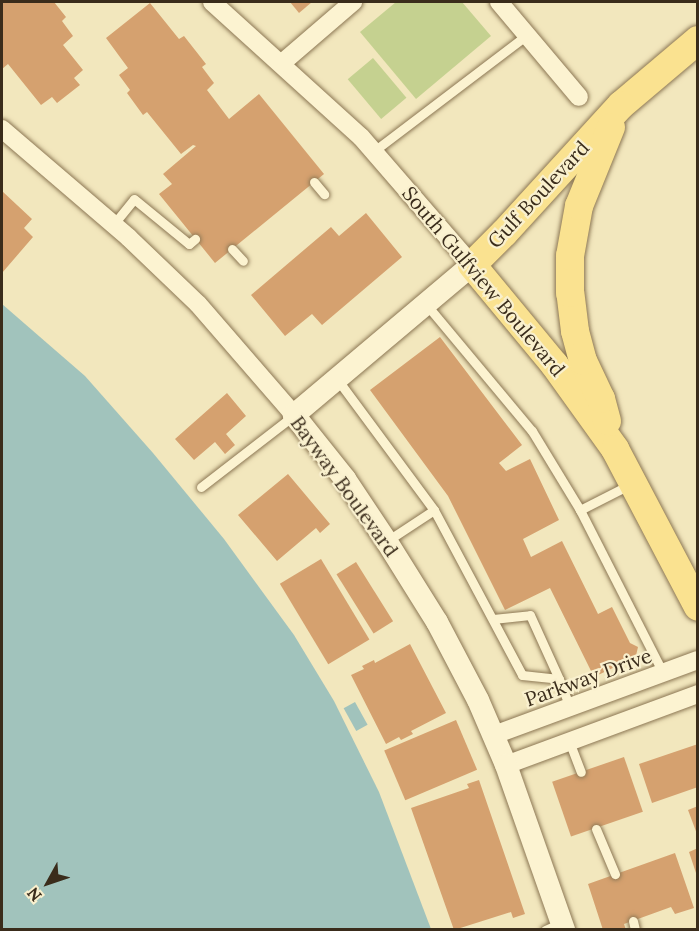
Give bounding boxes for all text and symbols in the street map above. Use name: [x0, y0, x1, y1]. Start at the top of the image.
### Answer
street label: Gulf Boulevard: [482, 136, 594, 252]
street label: South Gulfview Boulevard: [398, 181, 570, 381]
street label: Bayway Boulevard: [286, 411, 404, 561]
street label: Parkway Drive: [521, 643, 655, 711]
north arrow: [18, 853, 78, 913]
text: N: [23, 883, 46, 906]

